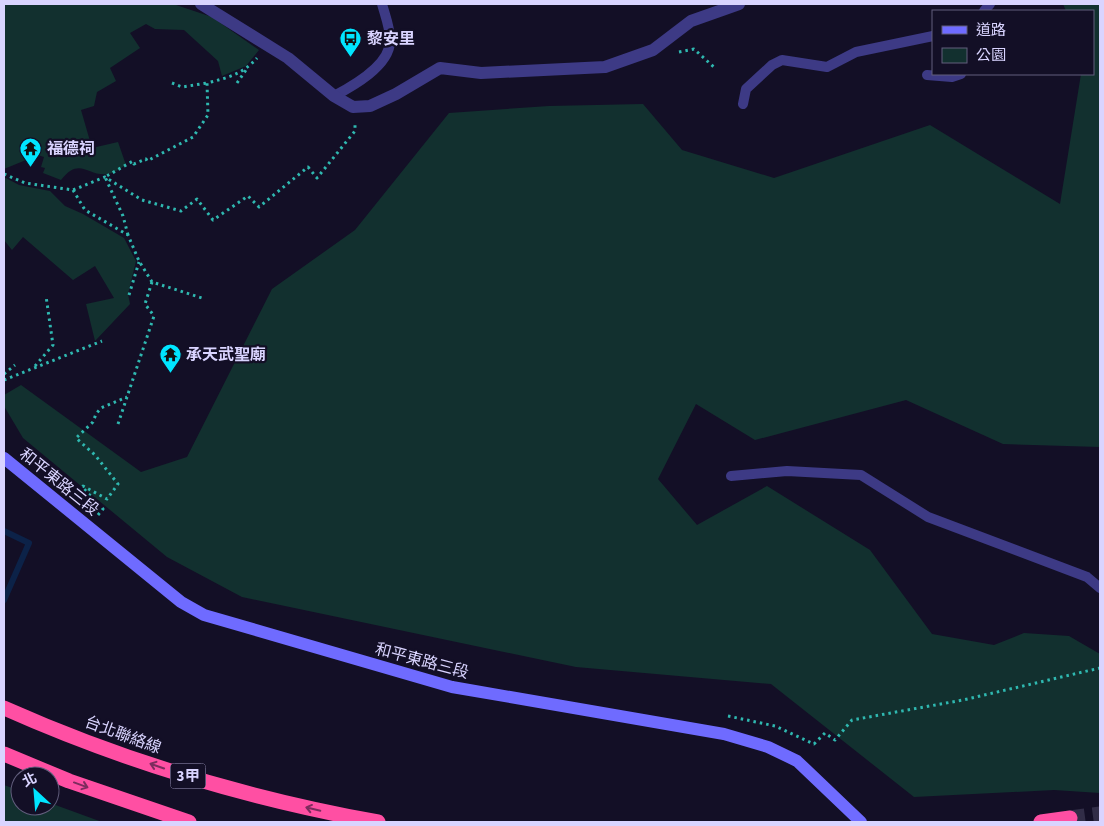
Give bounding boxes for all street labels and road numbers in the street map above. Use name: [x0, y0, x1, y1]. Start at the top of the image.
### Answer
street label: 和平東路三段: [15, 443, 103, 521]
street label: 和平東路三段: [373, 638, 471, 684]
street label: 台北聯絡線: [82, 711, 164, 759]
road number: 3甲: [170, 764, 206, 788]

